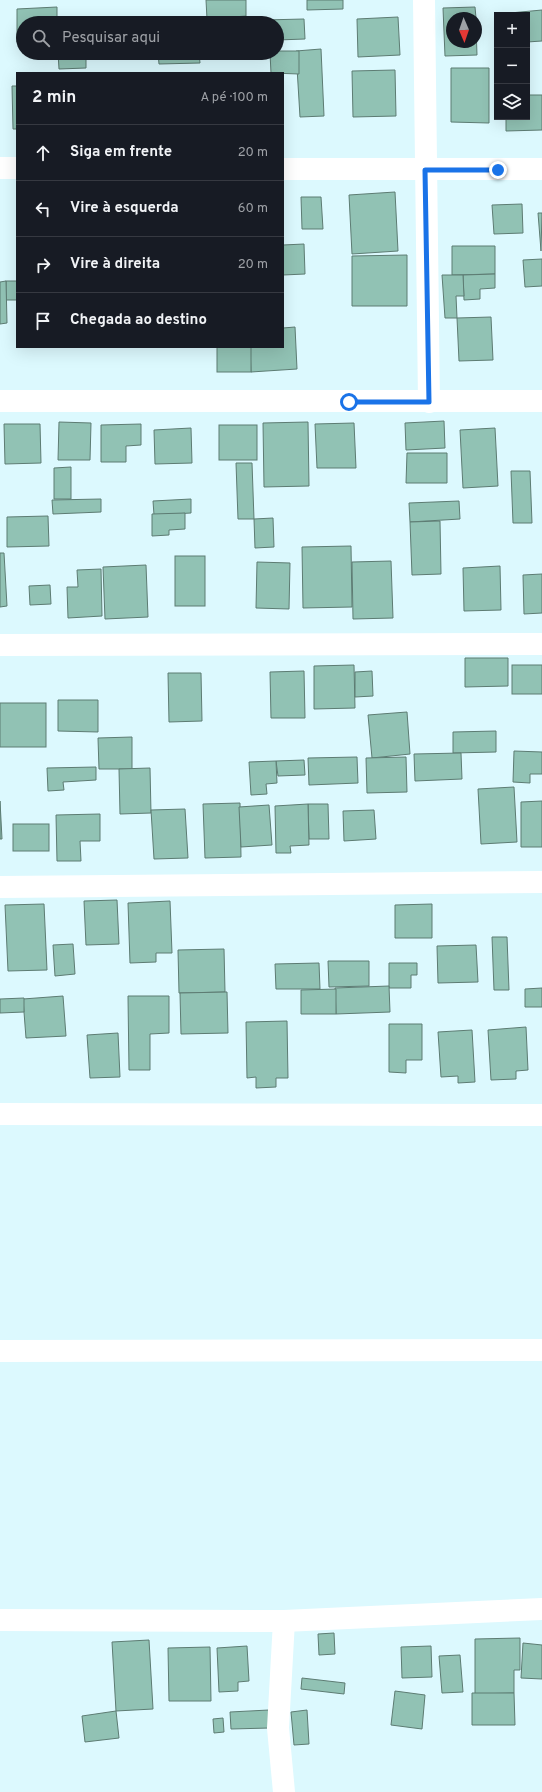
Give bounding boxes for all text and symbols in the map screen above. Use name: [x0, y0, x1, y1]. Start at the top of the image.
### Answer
north arrow: [446, 12, 482, 48]
map controls: [494, 12, 530, 120]
button: +: [494, 12, 530, 48]
search box: [16, 16, 284, 60]
icon: search: [30, 27, 52, 49]
text: Pesquisar aqui: [62, 29, 160, 48]
button: −: [494, 48, 530, 84]
button: layers: [494, 84, 530, 120]
text: 2 min: [32, 87, 76, 109]
text: A pé · 100 m: [200, 90, 268, 106]
icon: ahead: [32, 142, 54, 164]
text: Siga em frente: [70, 143, 172, 162]
text: 20 m: [238, 145, 268, 161]
route end: [489, 161, 507, 179]
icon: left: [32, 198, 54, 220]
text: Vire à esquerda: [70, 199, 179, 218]
text: 60 m: [238, 201, 268, 217]
icon: right: [32, 254, 54, 276]
text: Vire à direita: [70, 255, 160, 274]
text: 20 m: [238, 257, 268, 273]
icon: arrive: [32, 310, 54, 332]
text: Chegada ao destino: [70, 311, 207, 330]
route start: [340, 393, 358, 411]

